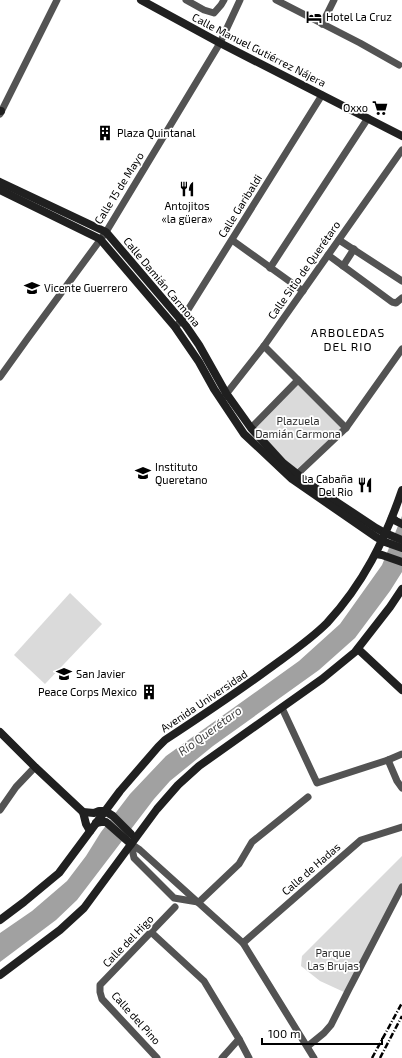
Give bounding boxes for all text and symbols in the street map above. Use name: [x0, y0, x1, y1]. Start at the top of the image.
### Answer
hotel icon: Hotel La Cruz: [305, 8, 323, 26]
street label: Calle Manuel Gutiérrez Nájera: [190, 10, 328, 90]
place label: Hotel La Cruz: [326, 10, 392, 23]
supermarket icon: Oxxo: [371, 99, 389, 117]
place label: Oxxo: [343, 101, 368, 114]
building icon: Plaza Quintanal: [96, 124, 114, 142]
place label: Plaza Quintanal: [117, 126, 196, 140]
street label: Calle 15 de Mayo: [91, 149, 146, 226]
street label: Calle Garibaldi: [215, 172, 264, 240]
restaurant icon: Antojitos «la güera»: [178, 180, 196, 198]
place label: Antojitos «la güera»: [161, 199, 213, 225]
street label: Calle Sitio de Querétaro: [265, 218, 343, 322]
street label: Calle Damián Carmona: [121, 234, 204, 329]
school or university icon: Vicente Guerrero: [23, 279, 41, 297]
place label: Vicente Guerrero: [44, 281, 128, 294]
district label: ARBOLEDAS DEL RIO: [311, 325, 385, 353]
park label: Plazuela Damián Carmona: [255, 414, 341, 440]
place label: Instituto Queretano: [155, 460, 208, 487]
school or university icon: Instituto Queretano: [134, 464, 152, 482]
place label: La Cabaña Del Rio: [302, 472, 353, 498]
restaurant icon: La Cabaña Del Rio: [356, 476, 374, 494]
school or university icon: San Javier: [55, 665, 73, 683]
place label: San Javier: [76, 667, 126, 680]
street label: Avenida Universidad: [158, 667, 250, 734]
building icon: Peace Corps Mexico: [140, 683, 158, 701]
place label: Peace Corps Mexico: [38, 685, 137, 698]
water label: Río Querétaro: [175, 702, 245, 759]
street label: Calle de Hadas: [279, 839, 343, 898]
street label: Calle del Higo: [100, 912, 156, 969]
park label: Parque Las Brujas: [307, 946, 359, 973]
street label: Calle del Pino: [109, 989, 164, 1047]
scale bar: [262, 1020, 382, 1046]
text: 100 m: [268, 1026, 300, 1040]

